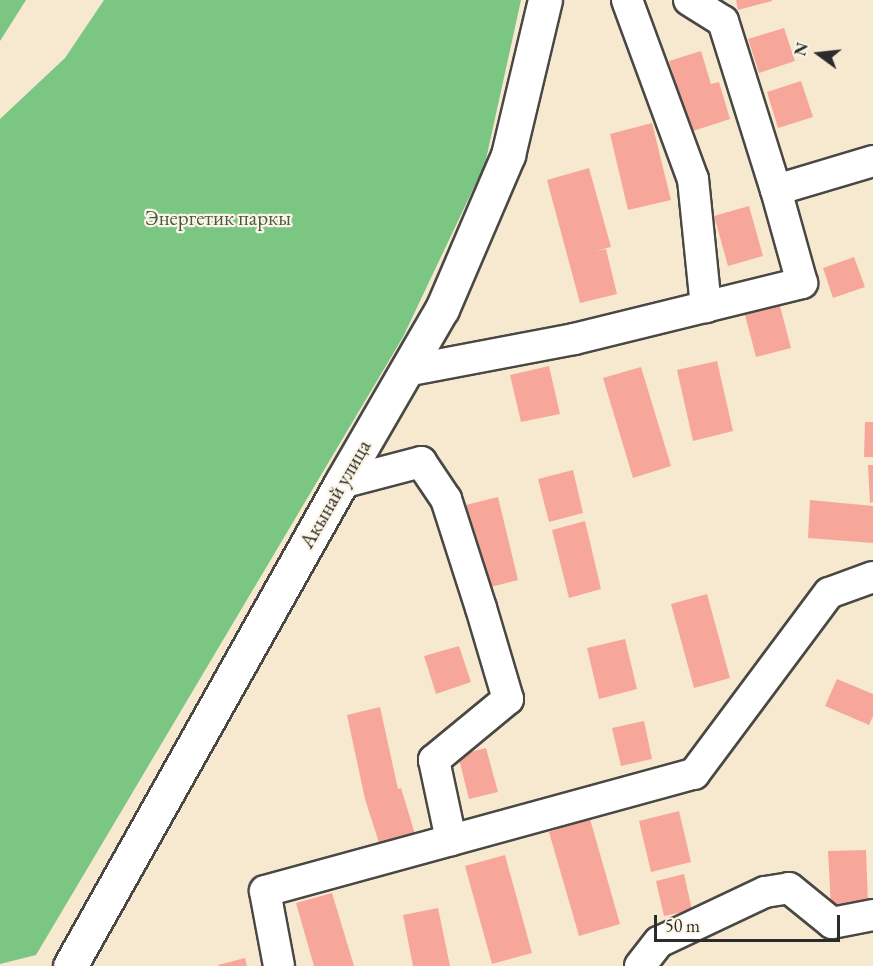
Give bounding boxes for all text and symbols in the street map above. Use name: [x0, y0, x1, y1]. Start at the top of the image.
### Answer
north arrow: [789, 24, 849, 84]
text: N: [789, 40, 813, 58]
park label: Энергетик паркы: [145, 205, 291, 231]
street label: Акынай улица: [294, 435, 376, 553]
scale bar: [657, 903, 843, 941]
text: 50 m: [665, 914, 700, 937]

